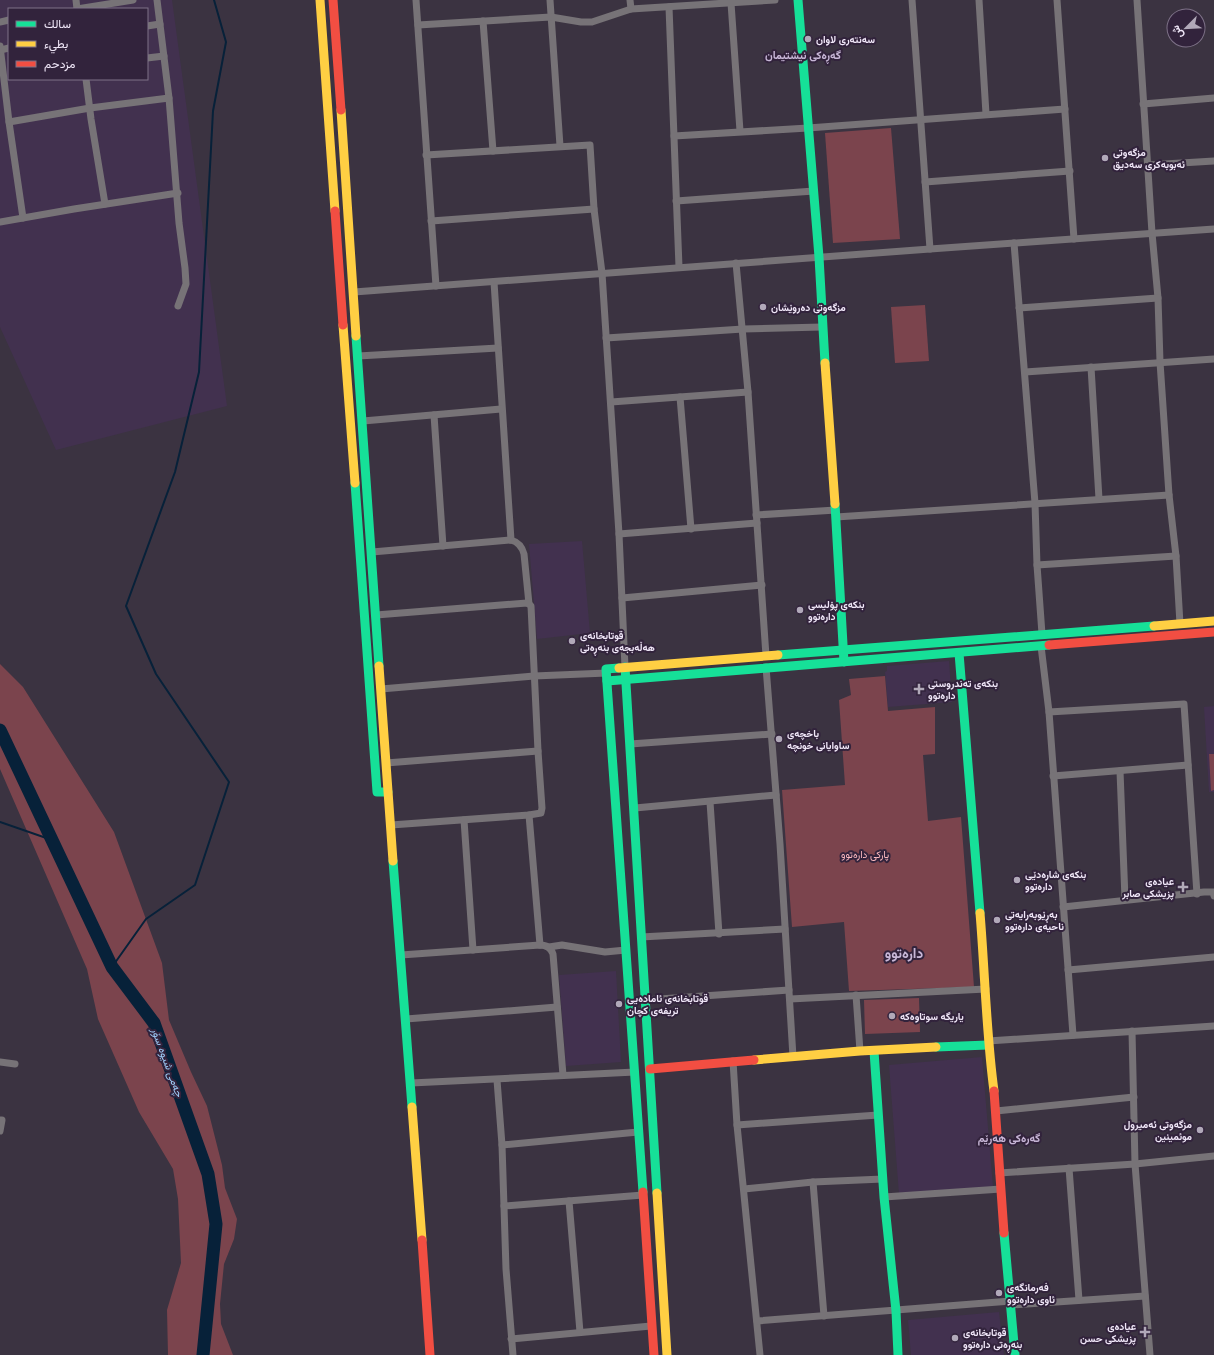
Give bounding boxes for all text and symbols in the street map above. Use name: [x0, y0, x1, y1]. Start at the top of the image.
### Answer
legend: [8, 8, 148, 80]
north arrow: [1166, 8, 1206, 48]
text: سالك: [44, 15, 71, 32]
text: ش: [1167, 23, 1186, 41]
place label: سەنتەری لاوان: [816, 32, 875, 46]
marker: سەنتەری لاوان: [803, 34, 813, 44]
text: بطيء: [44, 35, 68, 54]
district label: گەڕەکی نیشتیمان: [765, 47, 841, 64]
text: مزدحم: [44, 55, 75, 72]
place label: مزگەوتی ئەبوبەکری سەدیق: [1113, 145, 1185, 171]
marker: مزگەوتی ئەبوبەکری سەدیق: [1100, 153, 1110, 163]
place label: مزگەوتی دەروێشان: [771, 300, 846, 314]
marker: مزگەوتی دەروێشان: [758, 302, 768, 312]
place label: بنکەی پۆلیسی دارەتوو: [808, 597, 865, 623]
marker: بنکەی پۆلیسی دارەتوو: [795, 605, 805, 615]
place label: قوتابخانەی هەڵەبجەی بنەڕەتی: [580, 628, 655, 656]
marker: قوتابخانەی هەڵەبجەی بنەڕەتی: [567, 636, 577, 646]
place label: بنکەی تەندروستی دارەتوو: [928, 676, 998, 702]
marker: بنکەی تەندروستی دارەتوو: [913, 683, 925, 695]
place label: باخچەی ساوایانی خونچە: [787, 726, 849, 753]
marker: باخچەی ساوایانی خونچە: [774, 734, 784, 744]
park label: پارکی دارەتوو: [841, 847, 889, 862]
place label: بنکەی شارەدێی دارەتوو: [1025, 867, 1086, 893]
place label: عیادەی پزیشکی صابر: [1121, 874, 1174, 901]
marker: بنکەی شارەدێی دارەتوو: [1012, 875, 1022, 885]
marker: عیادەی پزیشکی صابر: [1177, 881, 1189, 893]
place label: بەڕێوبەرایەتی ناحیەی دارەتوو: [1005, 907, 1064, 933]
marker: بەڕێوبەرایەتی ناحیەی دارەتوو: [992, 915, 1002, 925]
district label: دارەتوو: [885, 943, 923, 962]
place label: قوتابخانەی ئامادەیی تریفەی کچان: [627, 991, 708, 1018]
marker: قوتابخانەی ئامادەیی تریفەی کچان: [614, 999, 624, 1009]
place label: یاریگە سوتاوەکە: [900, 1009, 964, 1023]
marker: یاریگە سوتاوەکە: [887, 1011, 897, 1021]
water label: چەمی شیوە سۆر: [147, 1024, 188, 1100]
place label: مزگەوتی ئەمیرول موئمینین: [1124, 1117, 1193, 1143]
marker: مزگەوتی ئەمیرول موئمینین: [1195, 1125, 1205, 1135]
district label: گەرەکی هەرێم: [978, 1130, 1040, 1146]
place label: فەرمانگەی ئاوی دارەتوو: [1007, 1280, 1055, 1306]
marker: فەرمانگەی ئاوی دارەتوو: [994, 1288, 1004, 1298]
place label: عیادەی پزیشکی حسن: [1080, 1319, 1136, 1346]
place label: قوتابخانەی بنەڕەتی دارەتوو: [963, 1325, 1022, 1353]
marker: عیادەی پزیشکی حسن: [1139, 1326, 1151, 1338]
marker: قوتابخانەی بنەڕەتی دارەتوو: [950, 1333, 960, 1343]

